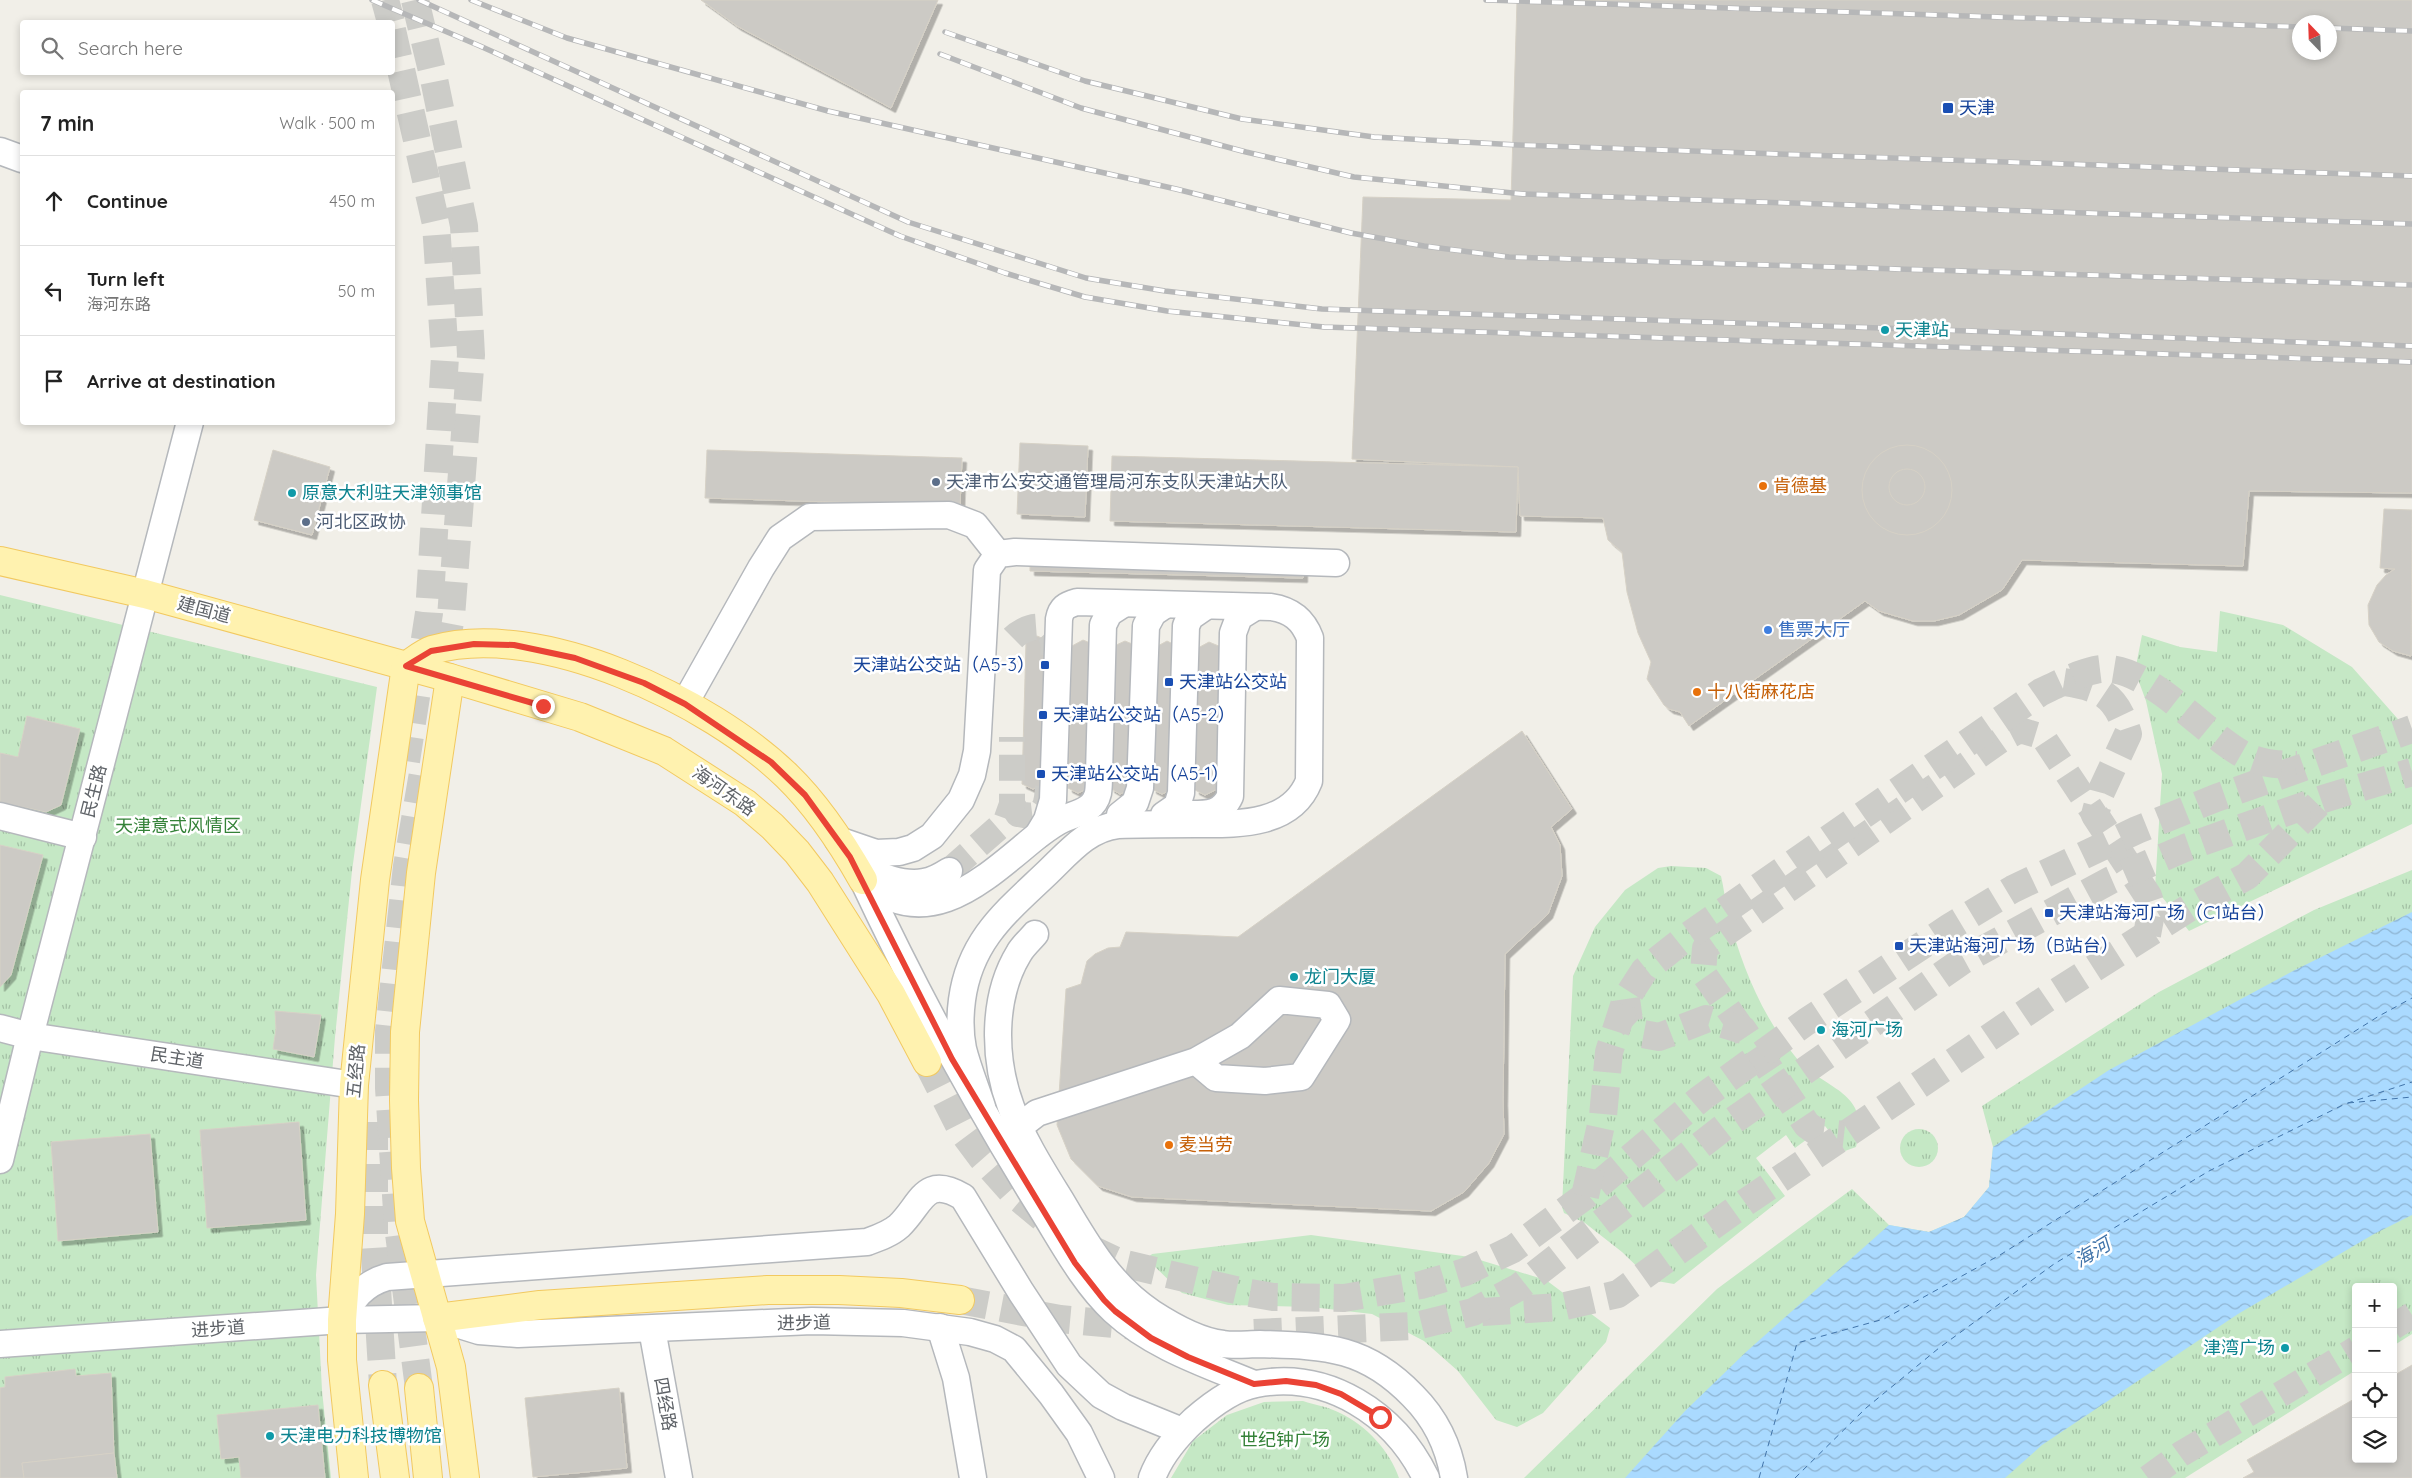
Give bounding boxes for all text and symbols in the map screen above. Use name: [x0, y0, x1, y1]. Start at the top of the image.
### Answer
north arrow: [2292, 15, 2337, 60]
search box: [20, 20, 395, 75]
icon: search: [38, 34, 66, 62]
text: Search here: [78, 36, 183, 60]
place label: 天津: [1959, 96, 1995, 119]
marker: 天津: [1941, 101, 1955, 115]
text: 7 min: [40, 110, 94, 136]
text: Walk · 500 m: [279, 113, 375, 133]
icon: ahead: [40, 187, 68, 215]
text: Continue: [87, 189, 168, 213]
text: 450 m: [329, 191, 375, 211]
text: Turn left: [87, 267, 165, 291]
icon: left: [40, 277, 68, 305]
text: 50 m: [338, 281, 375, 301]
text: 海河东路: [87, 294, 151, 314]
place label: 天津站: [1895, 318, 1949, 341]
marker: 天津站: [1879, 324, 1891, 336]
icon: arrive: [40, 367, 68, 395]
text: Arrive at destination: [87, 369, 276, 393]
place label: 天津市公安交通管理局河东支队天津站大队: [946, 470, 1288, 493]
place label: 肯德基: [1773, 474, 1827, 497]
marker: 天津市公安交通管理局河东支队天津站大队: [930, 476, 942, 488]
marker: 肯德基: [1757, 480, 1769, 492]
place label: 原意大利驻天津领事馆: [302, 481, 482, 504]
marker: 原意大利驻天津领事馆: [286, 487, 298, 499]
place label: 河北区政协: [316, 510, 406, 533]
marker: 河北区政协: [300, 516, 312, 528]
street label: 建国道: [175, 591, 233, 628]
place label: 售票大厅: [1778, 618, 1850, 641]
marker: 售票大厅: [1762, 624, 1774, 636]
place label: 天津站公交站（A5-3）: [853, 653, 1035, 676]
marker: 天津站公交站（A5-3）: [1039, 659, 1051, 671]
place label: 天津站公交站: [1179, 670, 1287, 693]
marker: 天津站公交站: [1163, 676, 1175, 688]
place label: 十八街麻花店: [1707, 680, 1815, 703]
marker: 十八街麻花店: [1691, 686, 1703, 698]
route end: [532, 695, 555, 718]
place label: 天津站公交站（A5-2）: [1053, 703, 1235, 726]
marker: 天津站公交站（A5-2）: [1037, 709, 1049, 721]
street label: 海河东路: [688, 761, 760, 821]
street label: 民生路: [76, 762, 111, 820]
place label: 天津站公交站（A5-1）: [1051, 762, 1229, 785]
marker: 天津站公交站（A5-1）: [1035, 768, 1047, 780]
park label: 天津意式风情区: [115, 814, 241, 837]
place label: 天津站海河广场（C1站台）: [2059, 901, 2275, 924]
marker: 天津站海河广场（C1站台）: [2043, 907, 2055, 919]
place label: 天津站海河广场（B站台）: [1909, 934, 2119, 957]
marker: 天津站海河广场（B站台）: [1893, 940, 1905, 952]
place label: 龙门大厦: [1304, 965, 1376, 988]
marker: 龙门大厦: [1288, 971, 1300, 983]
place label: 海河广场: [1831, 1018, 1903, 1041]
marker: 海河广场: [1815, 1024, 1827, 1036]
street label: 民主道: [149, 1042, 206, 1073]
street label: 五经路: [342, 1043, 369, 1099]
place label: 麦当劳: [1179, 1133, 1233, 1156]
marker: 麦当劳: [1163, 1139, 1175, 1151]
water label: 海河: [2070, 1230, 2118, 1272]
map controls: [2352, 1283, 2397, 1463]
button: +: [2352, 1283, 2397, 1328]
street label: 进步道: [777, 1311, 831, 1334]
street label: 进步道: [190, 1315, 246, 1342]
button: −: [2352, 1328, 2397, 1373]
place label: 津湾广场: [2203, 1336, 2275, 1359]
marker: 津湾广场: [2279, 1342, 2291, 1354]
button: locate: [2352, 1373, 2397, 1418]
street label: 四经路: [649, 1375, 682, 1432]
route start: [1369, 1406, 1392, 1429]
button: layers: [2352, 1418, 2397, 1463]
place label: 天津电力科技博物馆: [280, 1424, 442, 1447]
park label: 世纪钟广场: [1240, 1428, 1330, 1451]
marker: 天津电力科技博物馆: [264, 1430, 276, 1442]

